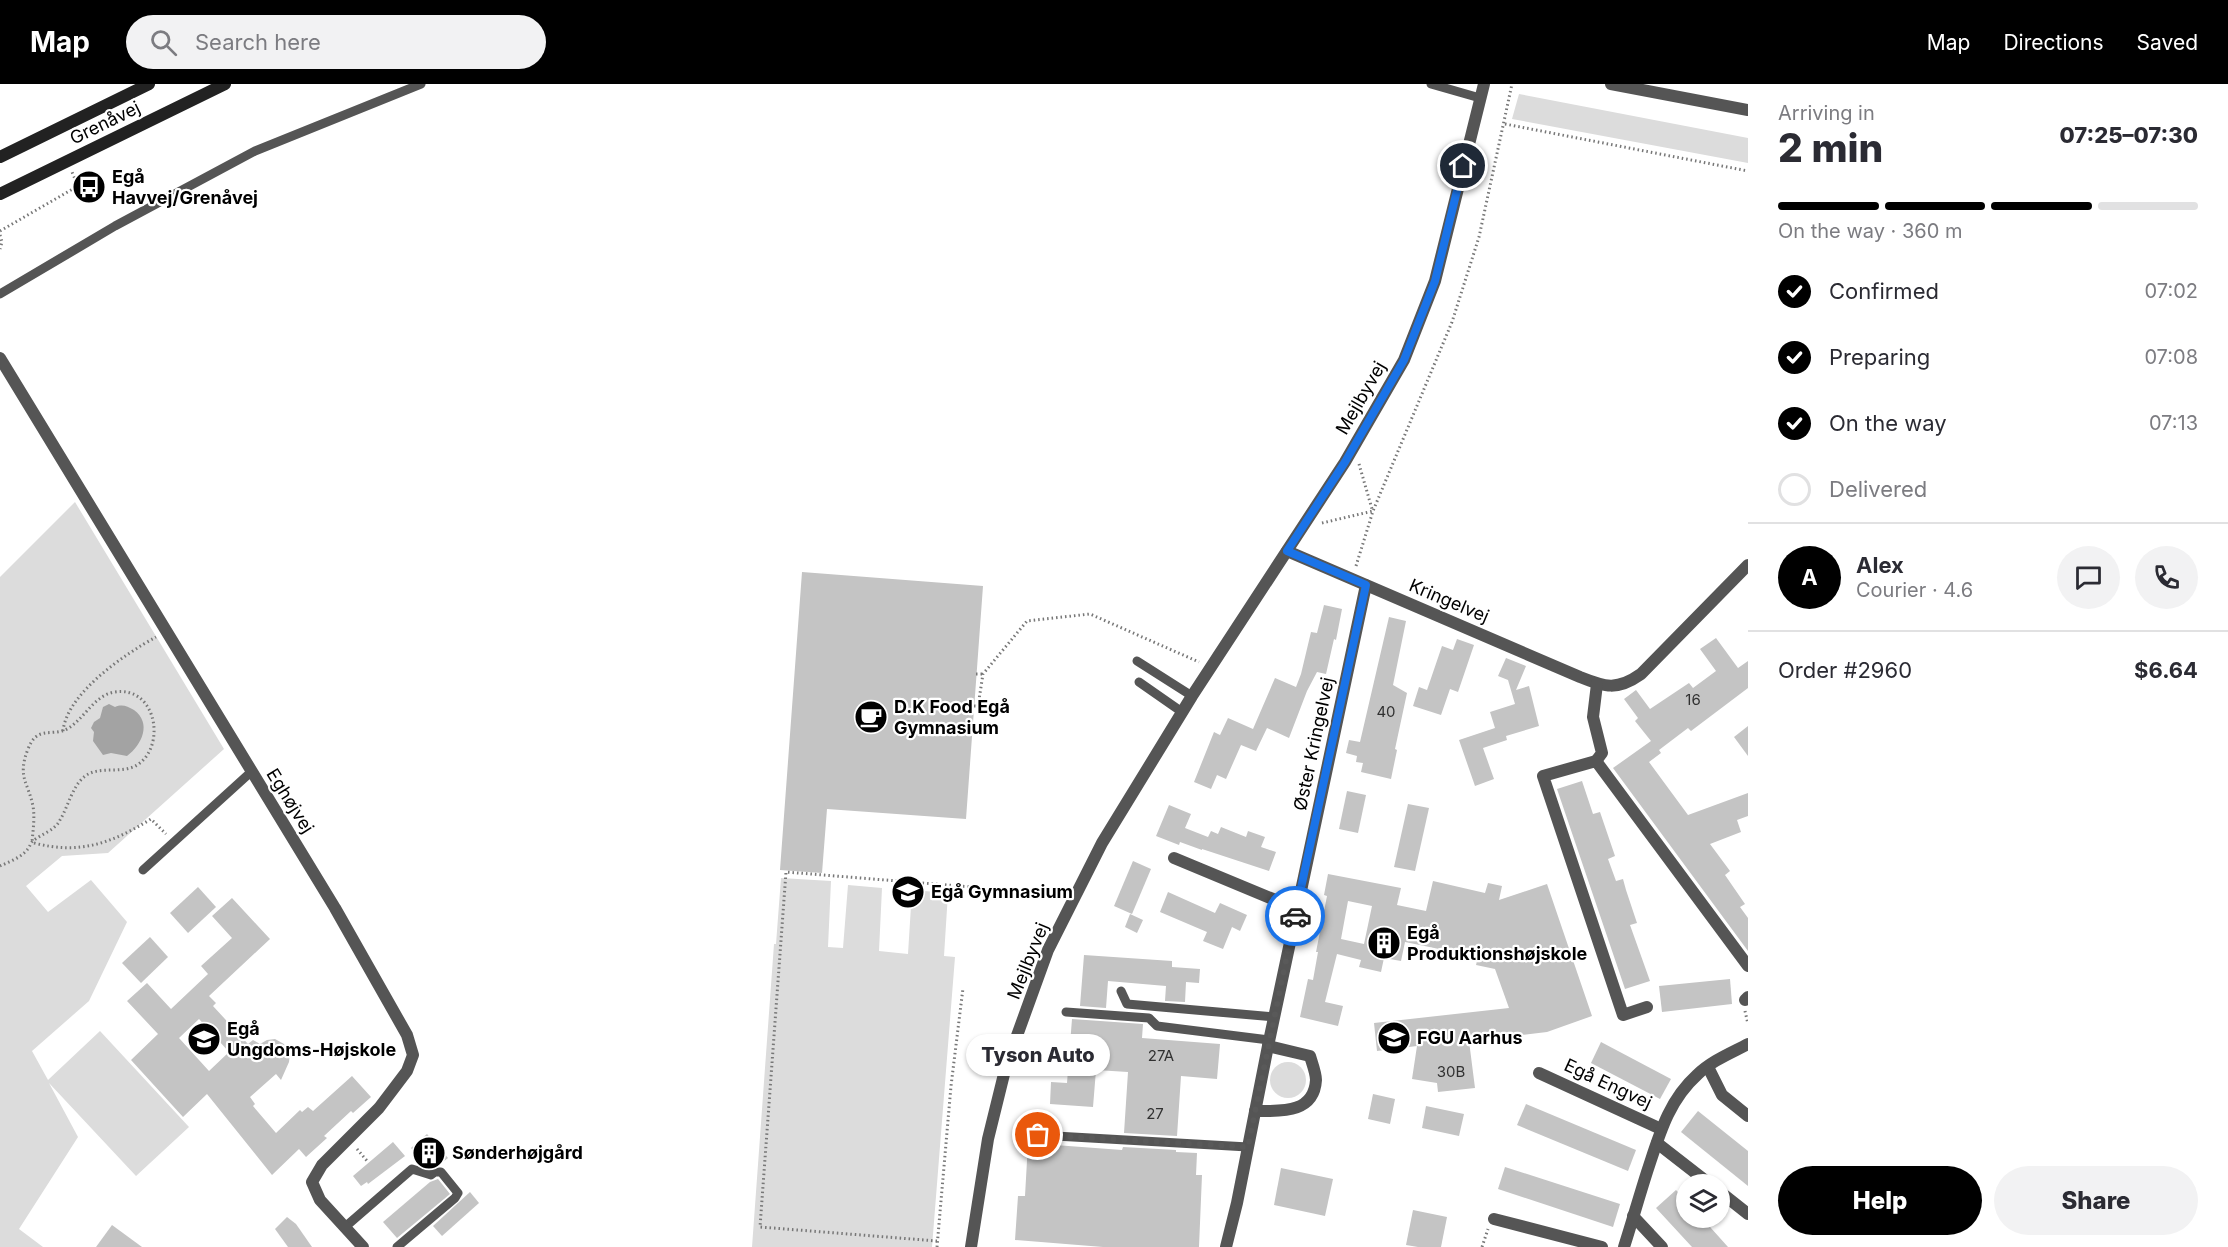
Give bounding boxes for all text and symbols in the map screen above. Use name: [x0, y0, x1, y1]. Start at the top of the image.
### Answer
search box: [126, 15, 546, 69]
text: Map: [30, 25, 90, 59]
icon: search: [147, 26, 180, 59]
text: Search here: [195, 29, 321, 55]
text: Map: [1927, 30, 1970, 55]
text: Directions: [2003, 30, 2104, 55]
text: Saved: [2137, 30, 2198, 55]
street label: Grenåvej: [66, 97, 143, 149]
text: Arriving in: [1778, 101, 1875, 125]
text: 07:25–07:30: [2059, 122, 2198, 148]
text: 2 min: [1778, 124, 1883, 171]
pin: [1437, 140, 1488, 191]
icon: home: [1446, 149, 1479, 182]
place label: Egå Havvej/Grenåvej: [112, 166, 258, 208]
bus stop icon: Egå Havvej/Grenåvej: [71, 169, 107, 205]
text: On the way · 360 m: [1778, 219, 1962, 243]
icon: check: [1778, 275, 1811, 308]
text: Confirmed: [1829, 278, 1939, 304]
text: 07:02: [2145, 279, 2198, 303]
icon: check: [1778, 341, 1811, 374]
text: Preparing: [1829, 344, 1930, 370]
text: 07:08: [2144, 345, 2198, 369]
street label: Mejlbyvej: [1331, 357, 1390, 438]
icon: check: [1778, 407, 1811, 440]
text: On the way: [1829, 410, 1947, 436]
text: 07:13: [2149, 411, 2198, 435]
text: Delivered: [1829, 476, 1927, 502]
button: chat: [2057, 546, 2120, 609]
button: phone: [2135, 546, 2198, 609]
text: Alex: [1856, 552, 1904, 578]
text: A: [1801, 564, 1818, 590]
street label: Kringelvej: [1406, 574, 1492, 627]
text: Courier · 4.6: [1856, 578, 1973, 602]
text: Order #2960: [1778, 657, 1912, 683]
text: $6.64: [2134, 657, 2198, 683]
street label: Øster Kringelvej: [1289, 675, 1338, 813]
house number: 16: [1685, 690, 1701, 709]
place label: D.K Food Egå Gymnasium: [894, 696, 1010, 738]
cafe icon: D.K Food Egå Gymnasium: [853, 699, 889, 735]
house number: 40: [1376, 702, 1396, 721]
street label: Eghøjvej: [262, 765, 318, 837]
school or university icon: Egå Gymnasium: [890, 874, 926, 910]
place label: Egå Gymnasium: [931, 881, 1073, 902]
courier: [1265, 886, 1325, 946]
icon: car: [1279, 900, 1312, 933]
street label: Mejlbyvej: [1003, 919, 1052, 1002]
place label: Egå Produktionshøjskole: [1407, 922, 1588, 964]
building icon: Egå Produktionshøjskole: [1366, 925, 1402, 961]
place label: Egå Ungdoms-Højskole: [227, 1018, 396, 1060]
school or university icon: FGU Aarhus: [1376, 1020, 1412, 1056]
school or university icon: Egå Ungdoms-Højskole: [186, 1021, 222, 1057]
place label: FGU Aarhus: [1417, 1027, 1523, 1048]
callout: Tyson Auto: [966, 1033, 1110, 1075]
text: Tyson Auto: [981, 1043, 1095, 1067]
house number: 27A: [1148, 1046, 1174, 1065]
street label: Egå Engvej: [1561, 1054, 1655, 1113]
house number: 30B: [1437, 1062, 1465, 1081]
house number: 27: [1146, 1104, 1164, 1123]
pin: [1012, 1109, 1063, 1160]
icon: bag: [1021, 1118, 1054, 1151]
building icon: Sønderhøjgård: [411, 1135, 447, 1171]
place label: Sønderhøjgård: [452, 1142, 583, 1163]
button: Help: [1778, 1166, 1982, 1235]
button: Share: [1994, 1166, 2198, 1235]
map controls: [1676, 1174, 1730, 1228]
button: layers: [1676, 1174, 1730, 1228]

